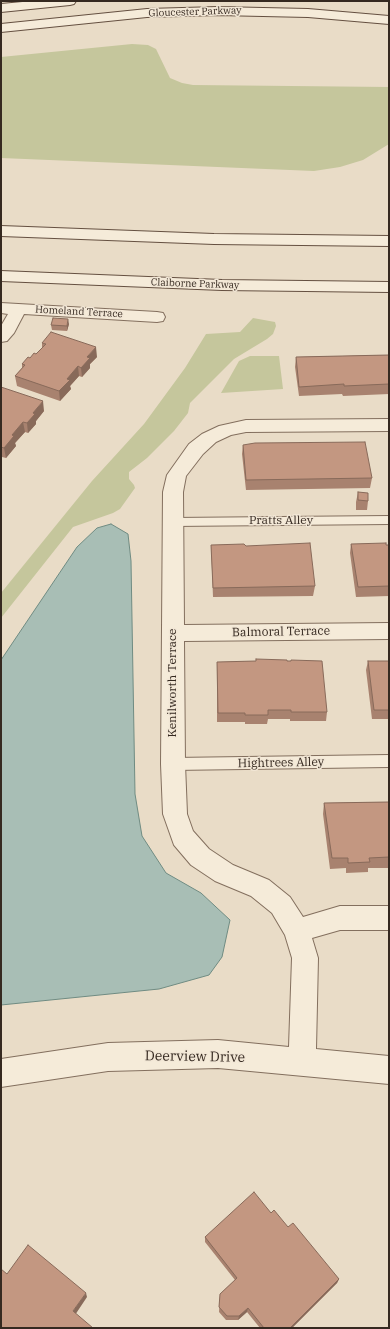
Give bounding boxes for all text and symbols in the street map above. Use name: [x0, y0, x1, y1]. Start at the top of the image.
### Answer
street label: Gloucester Parkway: [148, 4, 242, 20]
street label: Claiborne Parkway: [151, 276, 239, 292]
street label: Homeland Terrace: [35, 304, 123, 320]
street label: Pratts Alley: [249, 514, 313, 528]
street label: Balmoral Terrace: [232, 624, 330, 640]
street label: Kenilworth Terrace: [166, 628, 180, 738]
street label: Hightrees Alley: [238, 755, 324, 771]
street label: Deerview Drive: [145, 1048, 245, 1066]

